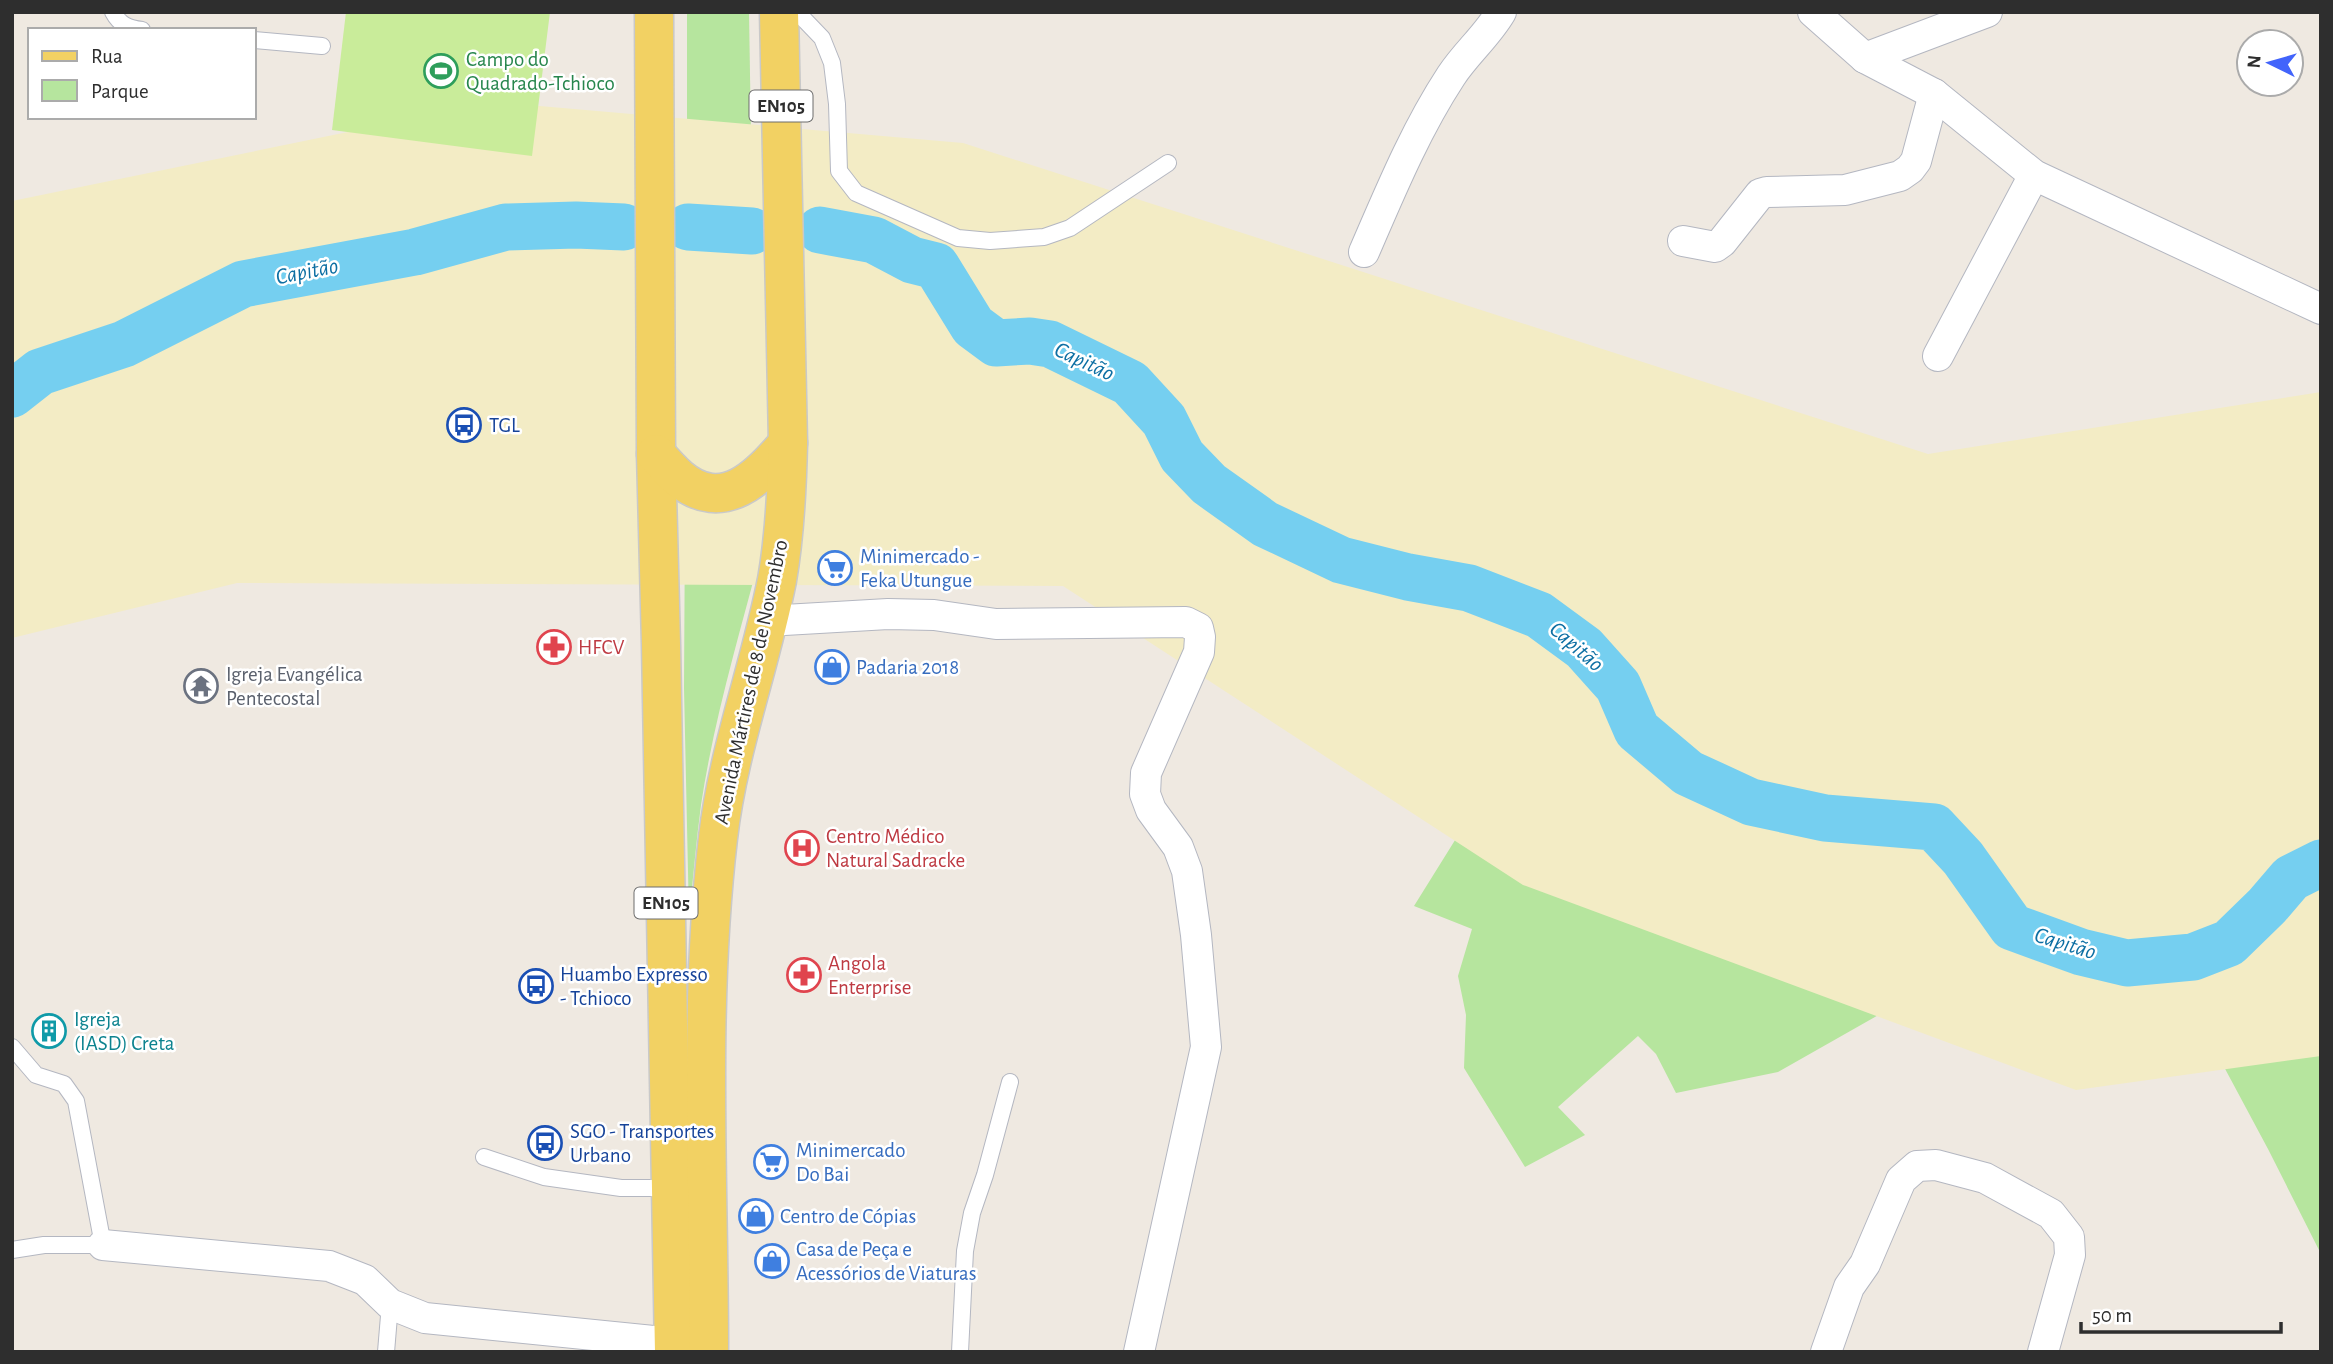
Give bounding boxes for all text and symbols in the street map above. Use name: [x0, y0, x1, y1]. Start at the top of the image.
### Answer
legend: [28, 28, 256, 119]
north arrow: [2235, 28, 2305, 98]
text: Rua: [91, 46, 123, 67]
place label: Campo do Quadrado-Tchioco: [466, 49, 615, 94]
sports icon: Campo do Quadrado-Tchioco: [422, 52, 460, 90]
text: N: [2245, 54, 2265, 69]
text: Parque: [91, 81, 149, 102]
road number: EN105: [750, 90, 812, 122]
water label: Capitão: [274, 255, 340, 289]
water label: Capitão: [1051, 338, 1117, 386]
bus stop icon: TGL: [445, 406, 483, 444]
place label: TGL: [489, 415, 520, 436]
street label: Avenida Mártires de 8 de Novembro: [711, 538, 791, 826]
place label: Minimercado - Feka Utungue: [860, 546, 979, 591]
supermarket icon: Minimercado - Feka Utungue: [816, 549, 854, 587]
water label: Capitão: [1545, 618, 1607, 676]
pharmacy icon: HFCV: [535, 628, 573, 666]
place label: HFCV: [578, 637, 624, 658]
shop icon: Padaria 2018: [813, 648, 851, 686]
place label: Padaria 2018: [856, 657, 959, 678]
place label: Igreja Evangélica Pentecostal: [226, 664, 363, 709]
temple icon: Igreja Evangélica Pentecostal: [182, 667, 220, 705]
place label: Centro Médico Natural Sadracke: [826, 826, 965, 871]
hospital icon: Centro Médico Natural Sadracke: [783, 829, 821, 867]
road number: EN105: [634, 888, 698, 918]
water label: Capitão: [2031, 924, 2099, 964]
place label: Angola Enterprise: [828, 953, 911, 998]
pharmacy icon: Angola Enterprise: [785, 956, 823, 994]
place label: Huambo Expresso - Tchioco: [560, 964, 708, 1009]
bus stop icon: Huambo Expresso - Tchioco: [517, 967, 555, 1005]
place label: Igreja (IASD) Creta: [74, 1009, 175, 1054]
building icon: Igreja (IASD) Creta: [30, 1012, 68, 1050]
place label: SGO - Transportes Urbano: [570, 1121, 714, 1166]
bus stop icon: SGO - Transportes Urbano: [526, 1124, 564, 1162]
place label: Minimercado Do Bai: [796, 1140, 906, 1185]
supermarket icon: Minimercado Do Bai: [752, 1143, 790, 1181]
shop icon: Centro de Cópias: [737, 1197, 775, 1235]
place label: Centro de Cópias: [780, 1206, 916, 1227]
place label: Casa de Peça e Acessórios de Viaturas: [796, 1239, 976, 1284]
shop icon: Casa de Peça e Acessórios de Viaturas: [753, 1242, 791, 1280]
scale bar: [2081, 1290, 2280, 1334]
text: 50 m: [2092, 1305, 2132, 1326]

